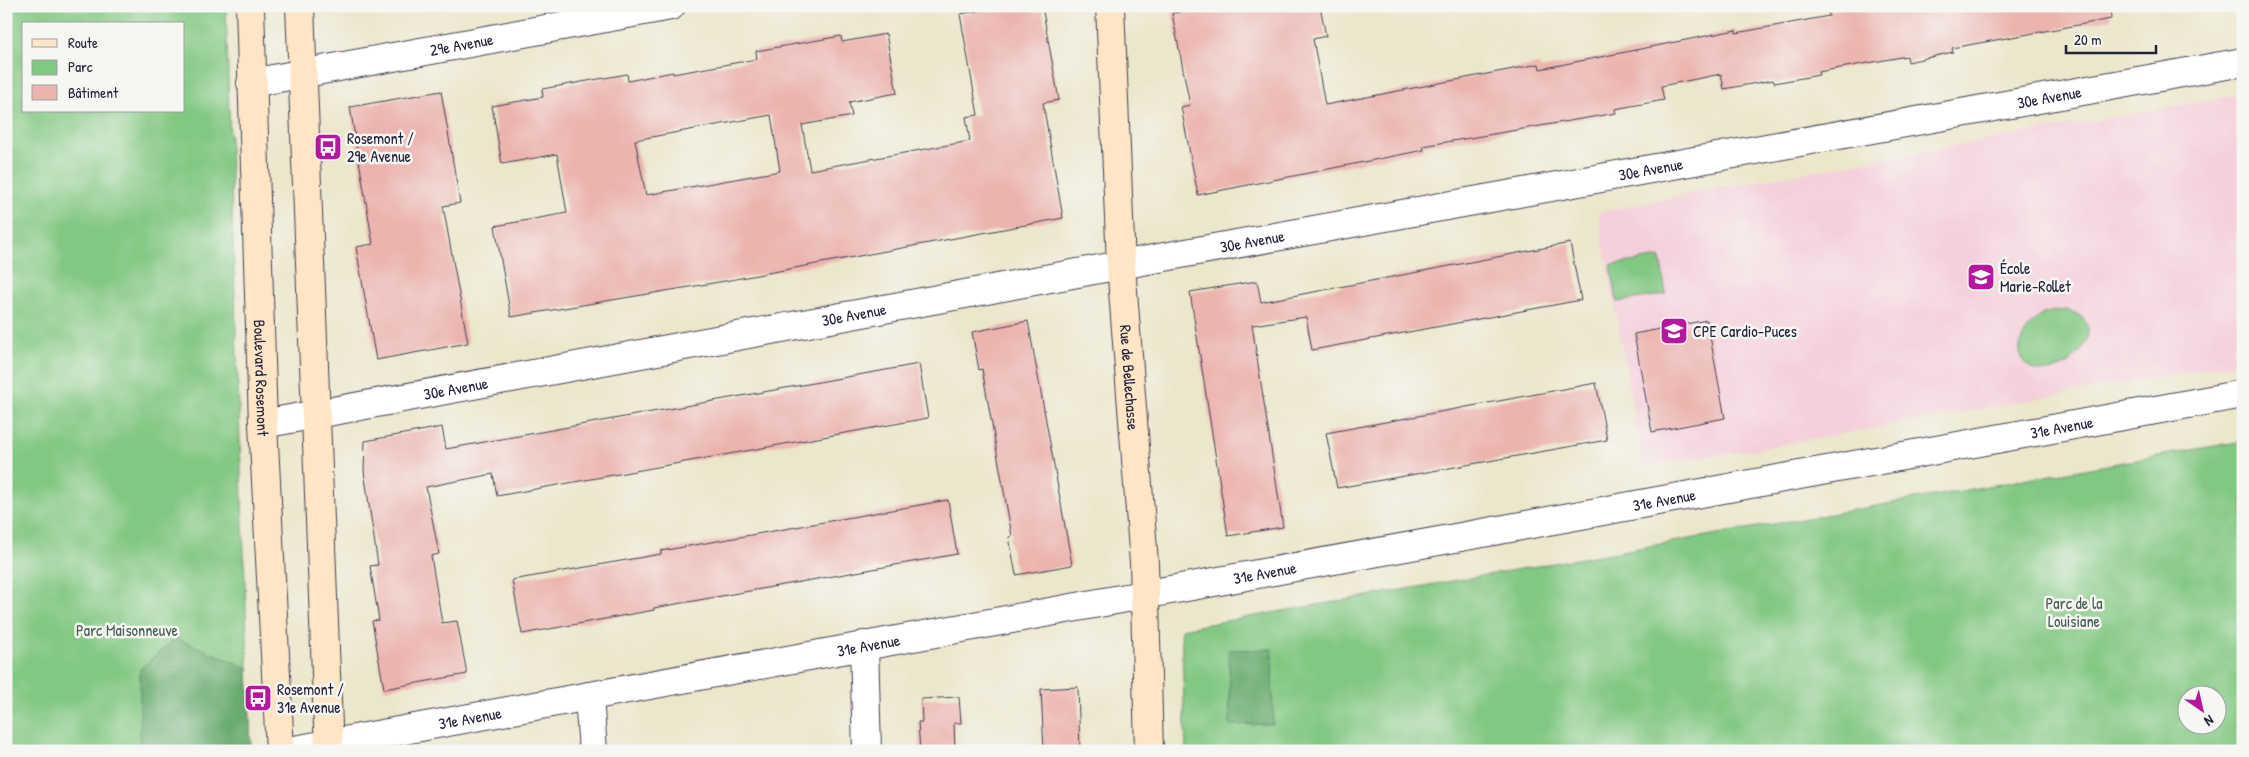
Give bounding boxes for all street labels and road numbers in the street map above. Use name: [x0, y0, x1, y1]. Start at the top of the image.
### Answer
street label: 29e Avenue: [428, 28, 496, 61]
street label: 30e Avenue: [2015, 80, 2084, 114]
street label: 30e Avenue: [1617, 152, 1685, 186]
street label: 30e Avenue: [1218, 224, 1287, 258]
street label: 30e Avenue: [820, 298, 889, 331]
street label: Boulevard Rosemont: [249, 319, 275, 437]
street label: Rue de Bellechasse: [1115, 324, 1145, 432]
street label: 30e Avenue: [422, 371, 490, 405]
street label: 31e Avenue: [2028, 410, 2096, 444]
street label: 31e Avenue: [1631, 483, 1698, 516]
street label: 31e Avenue: [1232, 556, 1299, 589]
street label: 31e Avenue: [835, 628, 902, 662]
street label: 31e Avenue: [437, 701, 504, 734]

